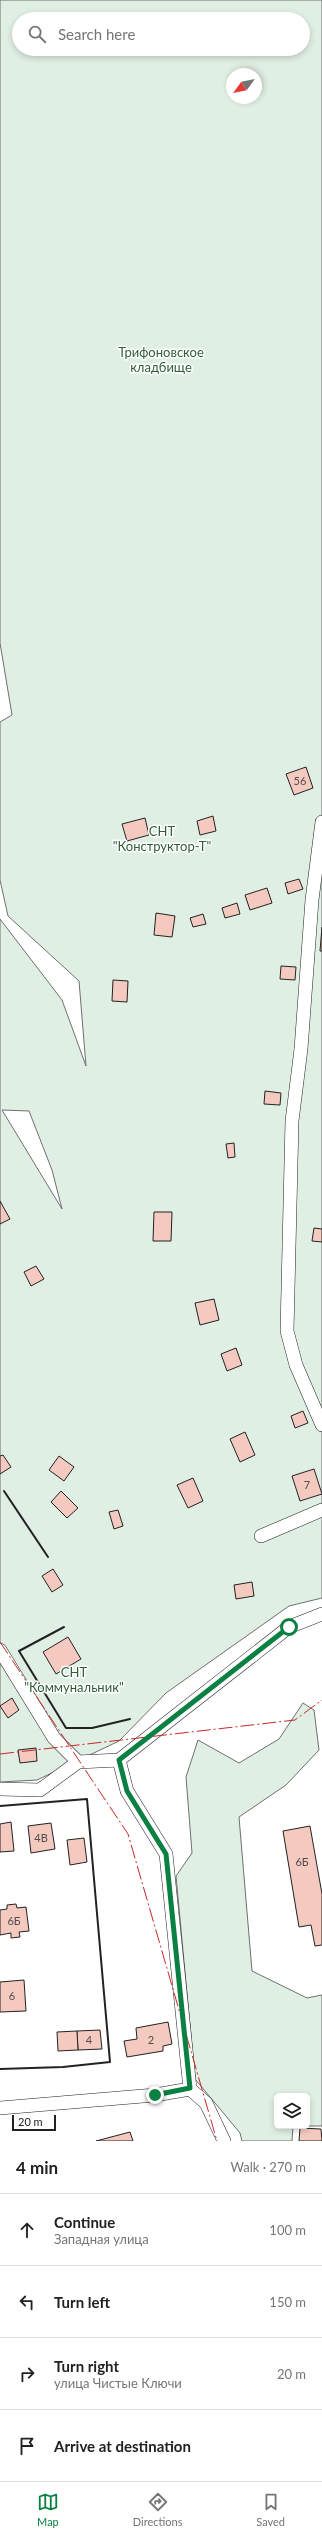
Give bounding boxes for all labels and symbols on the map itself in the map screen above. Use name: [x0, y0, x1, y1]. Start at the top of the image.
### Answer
north arrow: [226, 68, 262, 104]
park label: Трифоновское кладбище: [118, 344, 204, 375]
house number: 56: [294, 774, 306, 787]
park label: СНТ "Конструктор-Т": [113, 823, 211, 854]
house number: 7: [304, 1478, 310, 1491]
route start: [280, 1618, 298, 1636]
park label: СНТ "Коммунальник": [24, 1664, 124, 1695]
house number: 4В: [34, 1831, 48, 1844]
house number: 6Б: [295, 1855, 309, 1868]
house number: 6Б: [7, 1914, 21, 1927]
house number: 6: [9, 1989, 15, 2002]
house number: 4: [86, 2033, 93, 2046]
house number: 2: [148, 2033, 154, 2046]
route end: [146, 2086, 164, 2104]
scale bar: [12, 2113, 56, 2132]

